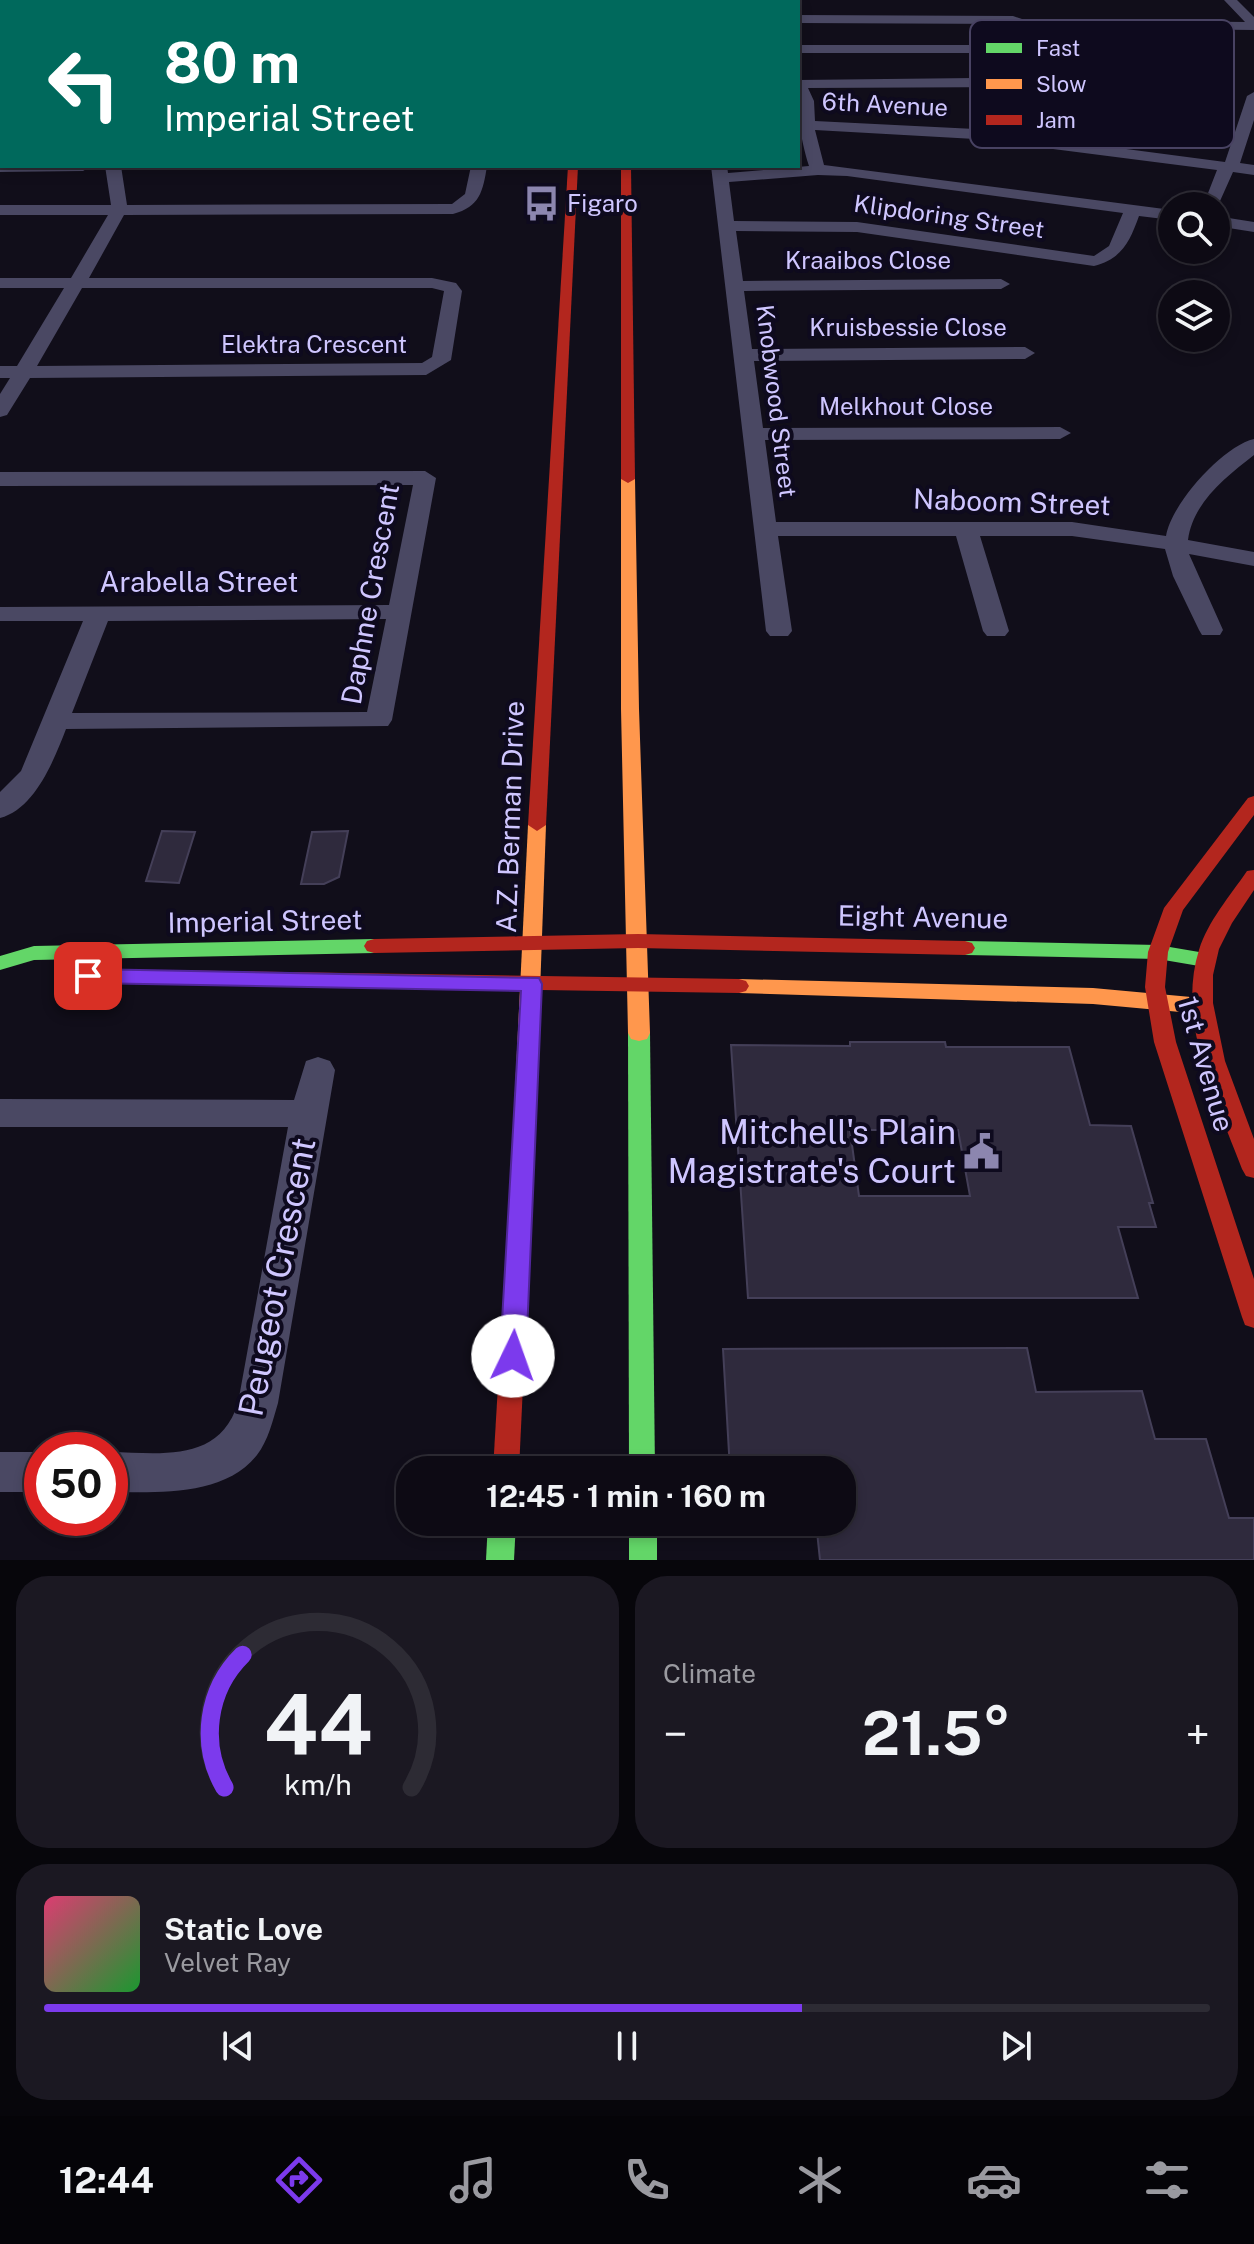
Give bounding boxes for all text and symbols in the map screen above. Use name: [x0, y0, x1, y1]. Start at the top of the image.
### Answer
legend: [970, 20, 1234, 148]
text: 80 m: [164, 30, 300, 96]
icon: left: [32, 32, 136, 136]
text: Fast: [1036, 35, 1080, 61]
text: Slow: [1036, 71, 1086, 97]
street label: 6th Avenue: [821, 87, 949, 121]
text: Imperial Street: [164, 97, 415, 139]
text: Jam: [1036, 107, 1076, 133]
bus stop icon: Figaro: [522, 185, 560, 223]
place label: Figaro: [567, 189, 638, 217]
street label: Klipdoring Street: [852, 189, 1046, 243]
map controls: [1158, 192, 1230, 352]
button: search: [1158, 192, 1230, 264]
street label: Kraaibos Close: [785, 246, 951, 274]
button: layers: [1158, 280, 1230, 352]
street label: Knobwood Street: [751, 303, 803, 499]
street label: Kruisbessie Close: [809, 313, 1007, 341]
street label: Elektra Crescent: [221, 330, 407, 358]
street label: Melkhout Close: [819, 392, 993, 420]
street label: Daphne Crescent: [334, 481, 405, 707]
street label: Naboom Street: [913, 482, 1111, 521]
street label: Arabella Street: [100, 565, 298, 598]
street label: A.Z. Berman Drive: [489, 700, 530, 934]
street label: Eight Avenue: [837, 899, 1009, 934]
street label: Imperial Street: [167, 902, 363, 939]
pin: [54, 942, 122, 1010]
icon: arrive: [66, 954, 110, 998]
street label: 1st Avenue: [1171, 992, 1242, 1135]
place label: Mitchell's Plain Magistrate's Court: [667, 1112, 956, 1191]
public building icon: Mitchell's Plain Magistrate's Court: [963, 1133, 1001, 1171]
street label: Peugeot Crescent: [230, 1135, 324, 1419]
position arrow: [471, 1314, 555, 1398]
speed limit sign: 50: [24, 1432, 128, 1536]
text: 12:45 · 1 min · 160 m: [486, 1478, 766, 1514]
text: Climate: [663, 1658, 756, 1689]
text: 44: [263, 1675, 372, 1773]
text: 21.5°: [862, 1698, 1011, 1769]
text: −: [663, 1708, 687, 1760]
text: +: [1186, 1708, 1210, 1760]
text: km/h: [284, 1768, 351, 1801]
text: Static Love: [164, 1911, 323, 1947]
text: Velvet Ray: [164, 1947, 291, 1978]
icon: previous: [216, 2024, 260, 2068]
icon: pause: [605, 2024, 649, 2068]
icon: next: [994, 2024, 1038, 2068]
icon: directions: [271, 2152, 327, 2208]
icon: music: [445, 2152, 501, 2208]
icon: phone: [619, 2152, 675, 2208]
icon: climate: [792, 2152, 848, 2208]
icon: car: [966, 2152, 1022, 2208]
icon: filters: [1139, 2152, 1195, 2208]
text: 12:44: [59, 2159, 154, 2201]

